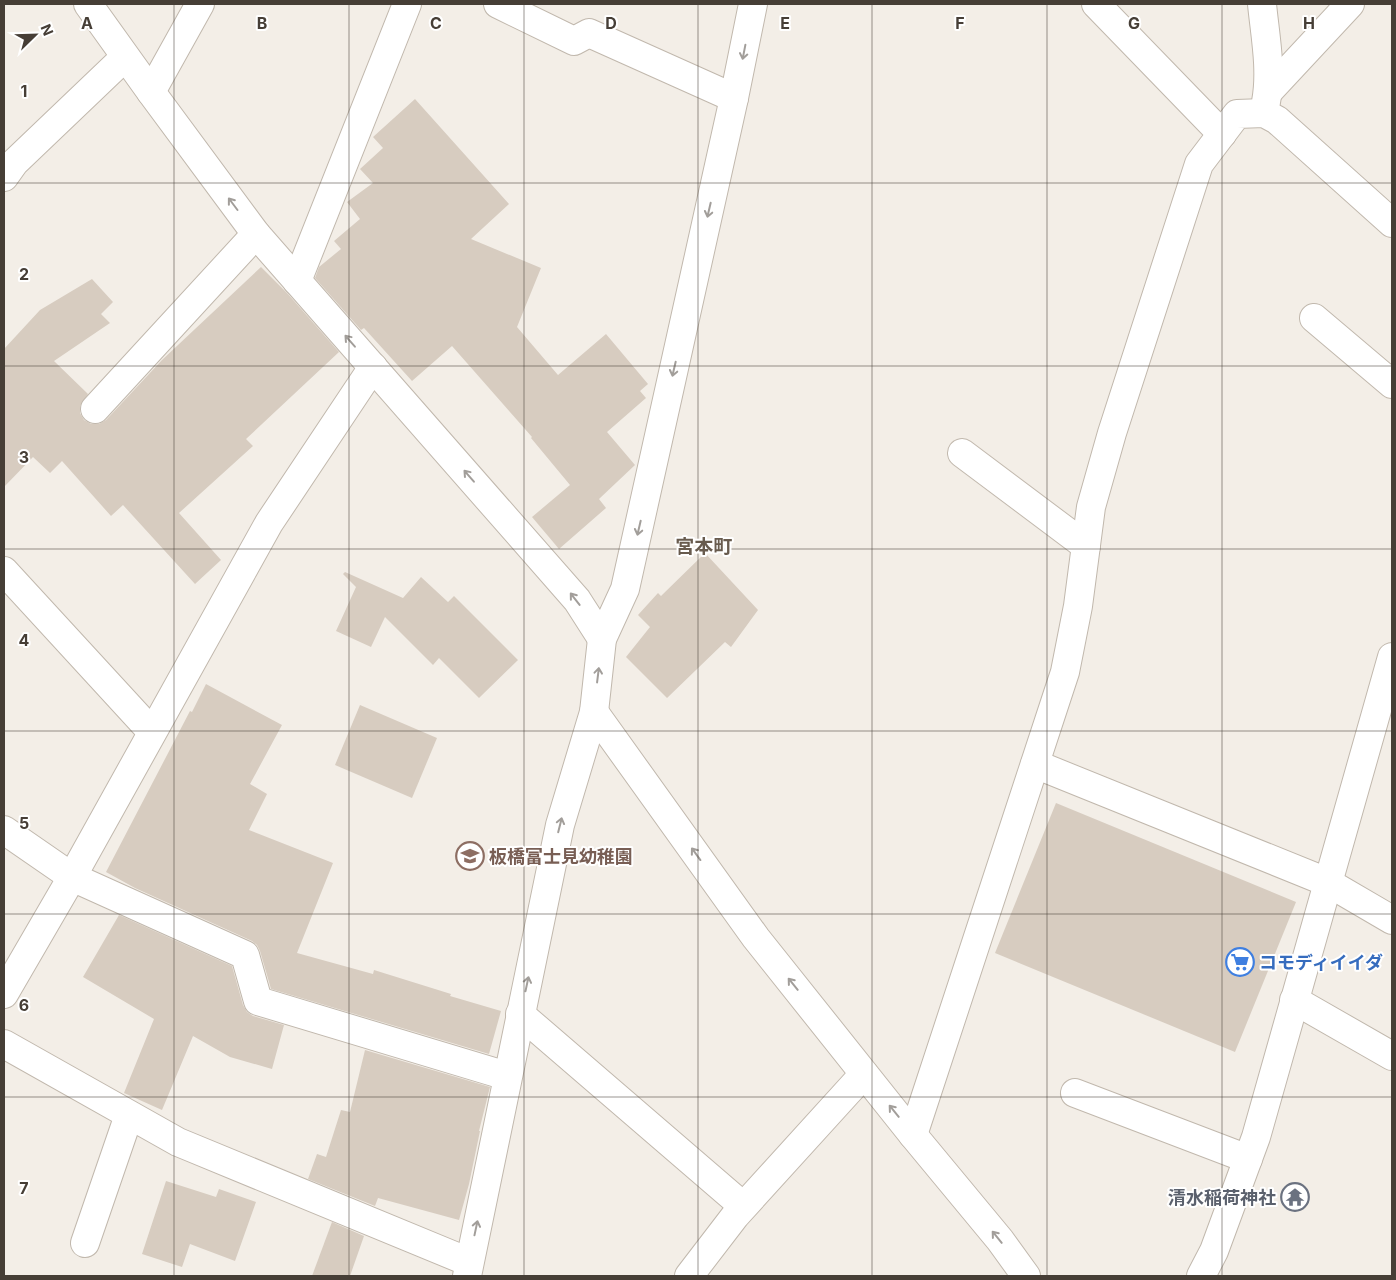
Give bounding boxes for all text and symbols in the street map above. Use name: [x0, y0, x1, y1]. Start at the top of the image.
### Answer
north arrow: [10, 10, 60, 60]
text: A: [81, 13, 93, 33]
text: B: [257, 13, 267, 33]
text: C: [430, 13, 442, 33]
text: D: [605, 13, 617, 33]
text: E: [780, 13, 790, 33]
text: F: [955, 13, 965, 33]
text: G: [1128, 13, 1140, 33]
text: H: [1303, 13, 1315, 33]
text: N: [38, 21, 57, 38]
one-way arrow: [738, 43, 748, 59]
text: 1: [21, 81, 27, 101]
one-way arrow: [228, 198, 239, 211]
one-way arrow: [704, 202, 714, 218]
text: 2: [19, 264, 29, 284]
one-way arrow: [344, 334, 356, 347]
one-way arrow: [669, 361, 678, 377]
text: 3: [19, 447, 29, 467]
one-way arrow: [463, 470, 474, 483]
one-way arrow: [634, 519, 643, 535]
district label: 宮本町: [675, 535, 733, 558]
one-way arrow: [570, 592, 581, 605]
text: 4: [19, 630, 30, 650]
one-way arrow: [593, 668, 603, 684]
text: 5: [19, 813, 29, 833]
one-way arrow: [556, 817, 566, 833]
school or university icon: 板橋富士見幼稚園: [455, 841, 485, 871]
place label: 板橋富士見幼稚園: [489, 846, 633, 867]
one-way arrow: [691, 847, 701, 861]
supermarket icon: コモディイイダ: [1225, 947, 1255, 977]
place label: コモディイイダ: [1259, 952, 1383, 973]
one-way arrow: [522, 976, 532, 992]
one-way arrow: [787, 978, 798, 991]
text: 6: [19, 995, 29, 1015]
one-way arrow: [889, 1105, 900, 1118]
text: 7: [19, 1178, 29, 1198]
temple icon: 清水稲荷神社: [1280, 1182, 1310, 1212]
place label: 清水稲荷神社: [1168, 1187, 1276, 1208]
one-way arrow: [472, 1221, 481, 1237]
one-way arrow: [992, 1230, 1002, 1244]

